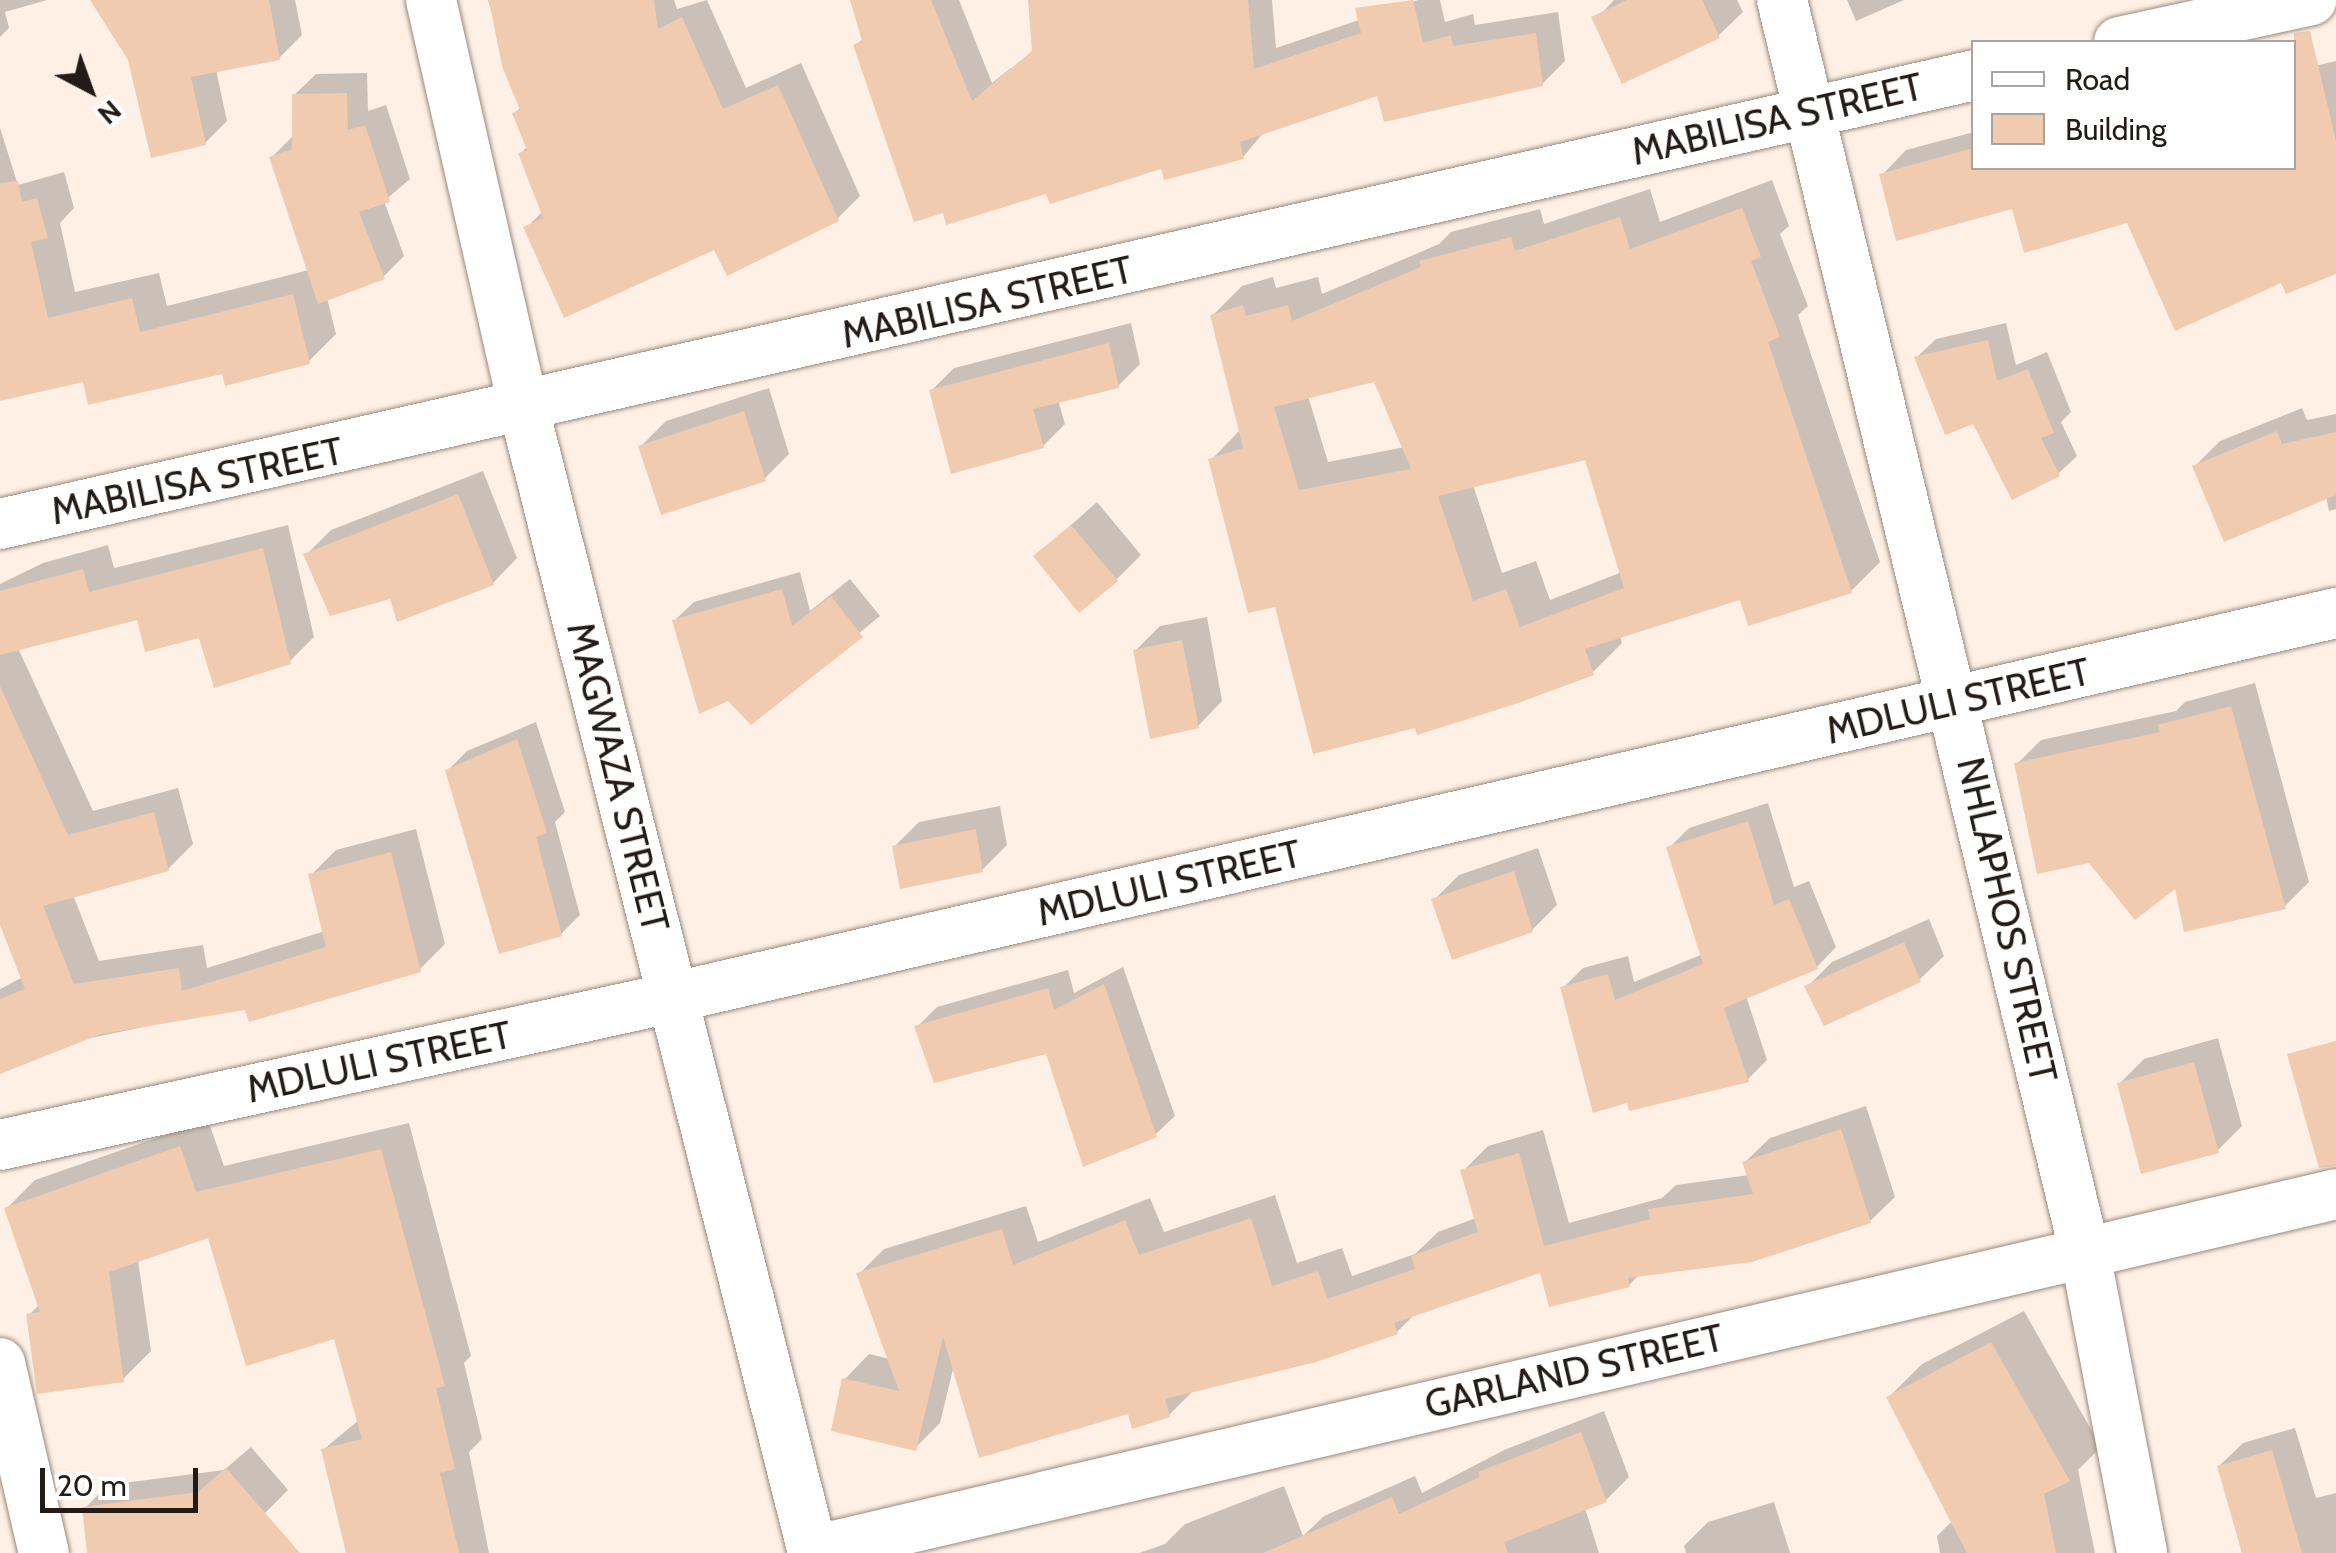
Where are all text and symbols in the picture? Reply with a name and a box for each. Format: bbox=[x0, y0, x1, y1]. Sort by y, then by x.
north arrow bbox=[40, 40, 140, 140]
legend bbox=[1971, 40, 2296, 170]
text: Road bbox=[2065, 61, 2130, 98]
street label: MABILISA STREET bbox=[1627, 63, 1927, 175]
text: N bbox=[91, 93, 128, 132]
text: Building bbox=[2065, 111, 2167, 148]
street label: MABILISA STREET bbox=[837, 246, 1137, 358]
street label: MABILISA STREET bbox=[47, 428, 347, 534]
street label: MAGWAZA STREET bbox=[557, 617, 679, 937]
street label: MDLULI STREET bbox=[1822, 649, 2094, 753]
street label: NHLAPHOS STREET bbox=[1947, 753, 2067, 1087]
street label: MDLULI STREET bbox=[1033, 831, 1305, 935]
street label: MDLULI STREET bbox=[243, 1012, 515, 1112]
street label: GARLAND STREET bbox=[1420, 1314, 1728, 1428]
scale bar bbox=[45, 1448, 202, 1510]
text: 20 m bbox=[57, 1467, 127, 1504]

